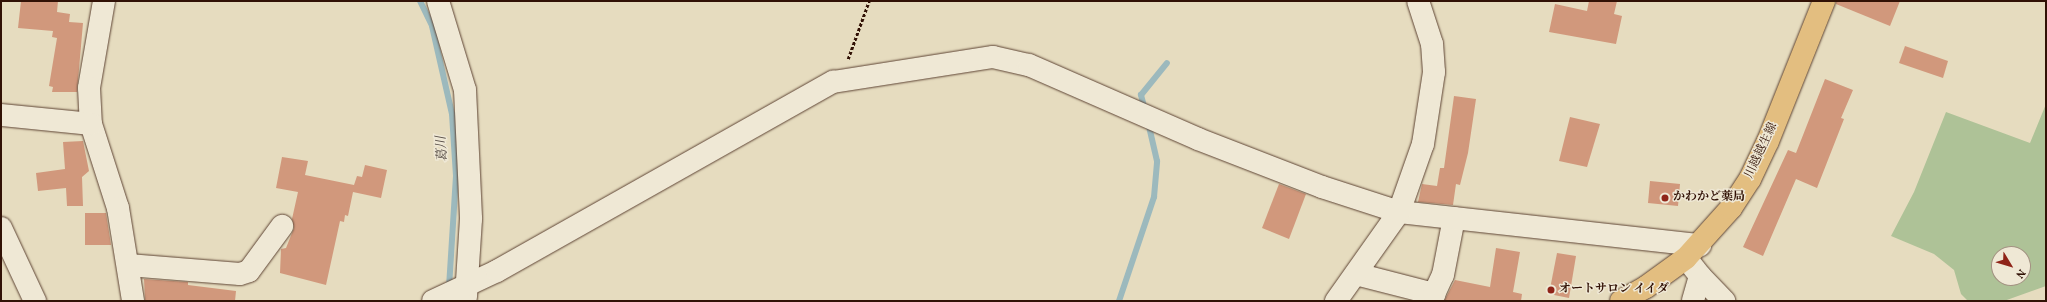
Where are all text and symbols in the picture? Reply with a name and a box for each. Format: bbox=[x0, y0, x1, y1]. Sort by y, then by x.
street label: 川越越生線 bbox=[1743, 121, 1781, 181]
water label: 葛川 bbox=[434, 135, 452, 163]
place label: かわかど薬局 bbox=[1673, 191, 1745, 205]
marker: かわかど薬局 bbox=[1660, 193, 1670, 203]
north arrow bbox=[1991, 246, 2031, 286]
text: N bbox=[2012, 265, 2028, 281]
place label: オートサロン イイダ bbox=[1559, 283, 1669, 297]
marker: オートサロン イイダ bbox=[1546, 285, 1556, 295]

